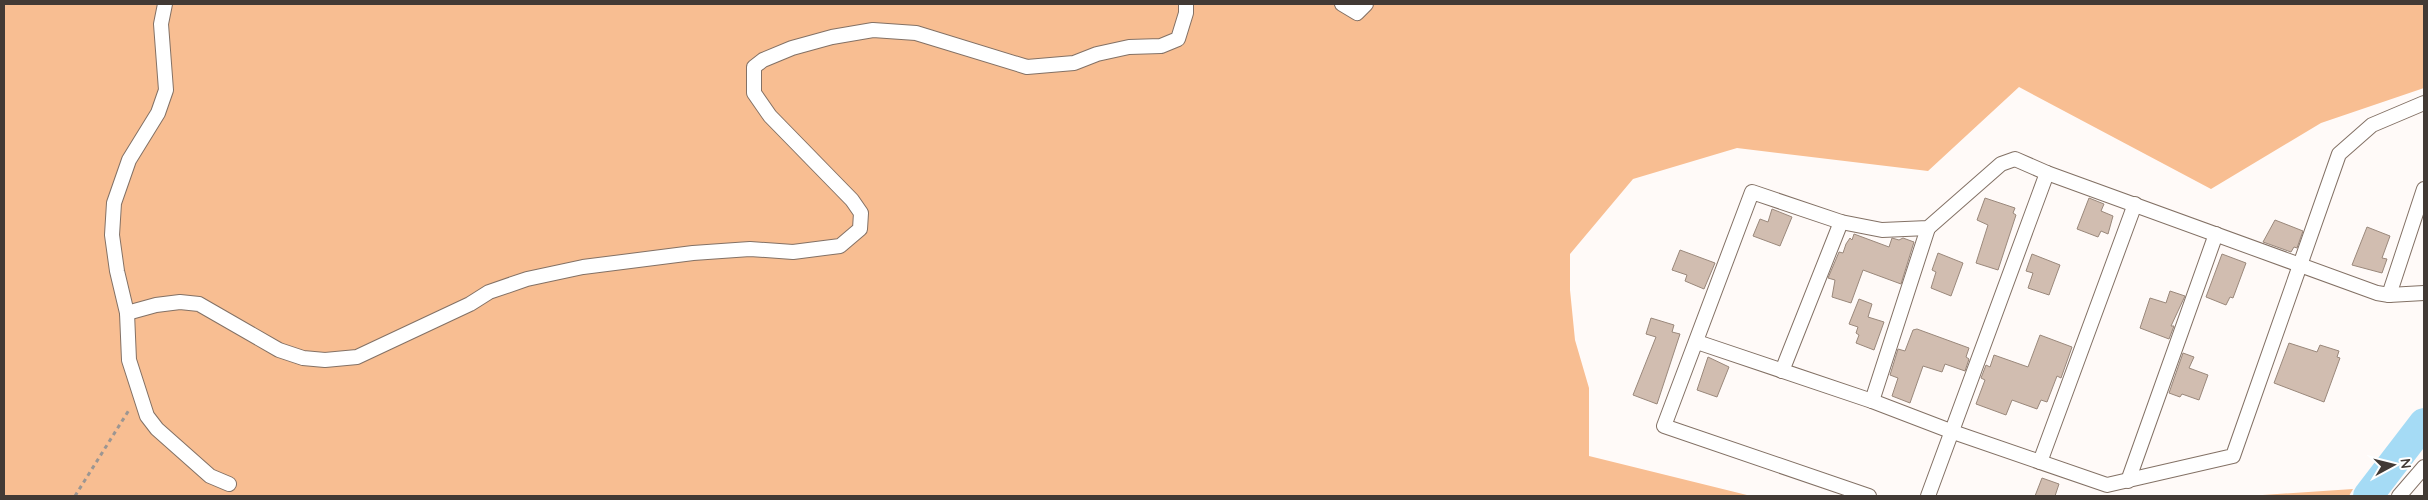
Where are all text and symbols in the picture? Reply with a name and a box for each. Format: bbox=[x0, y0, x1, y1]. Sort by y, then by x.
north arrow bbox=[2368, 440, 2418, 490]
text: N bbox=[2396, 457, 2415, 470]

